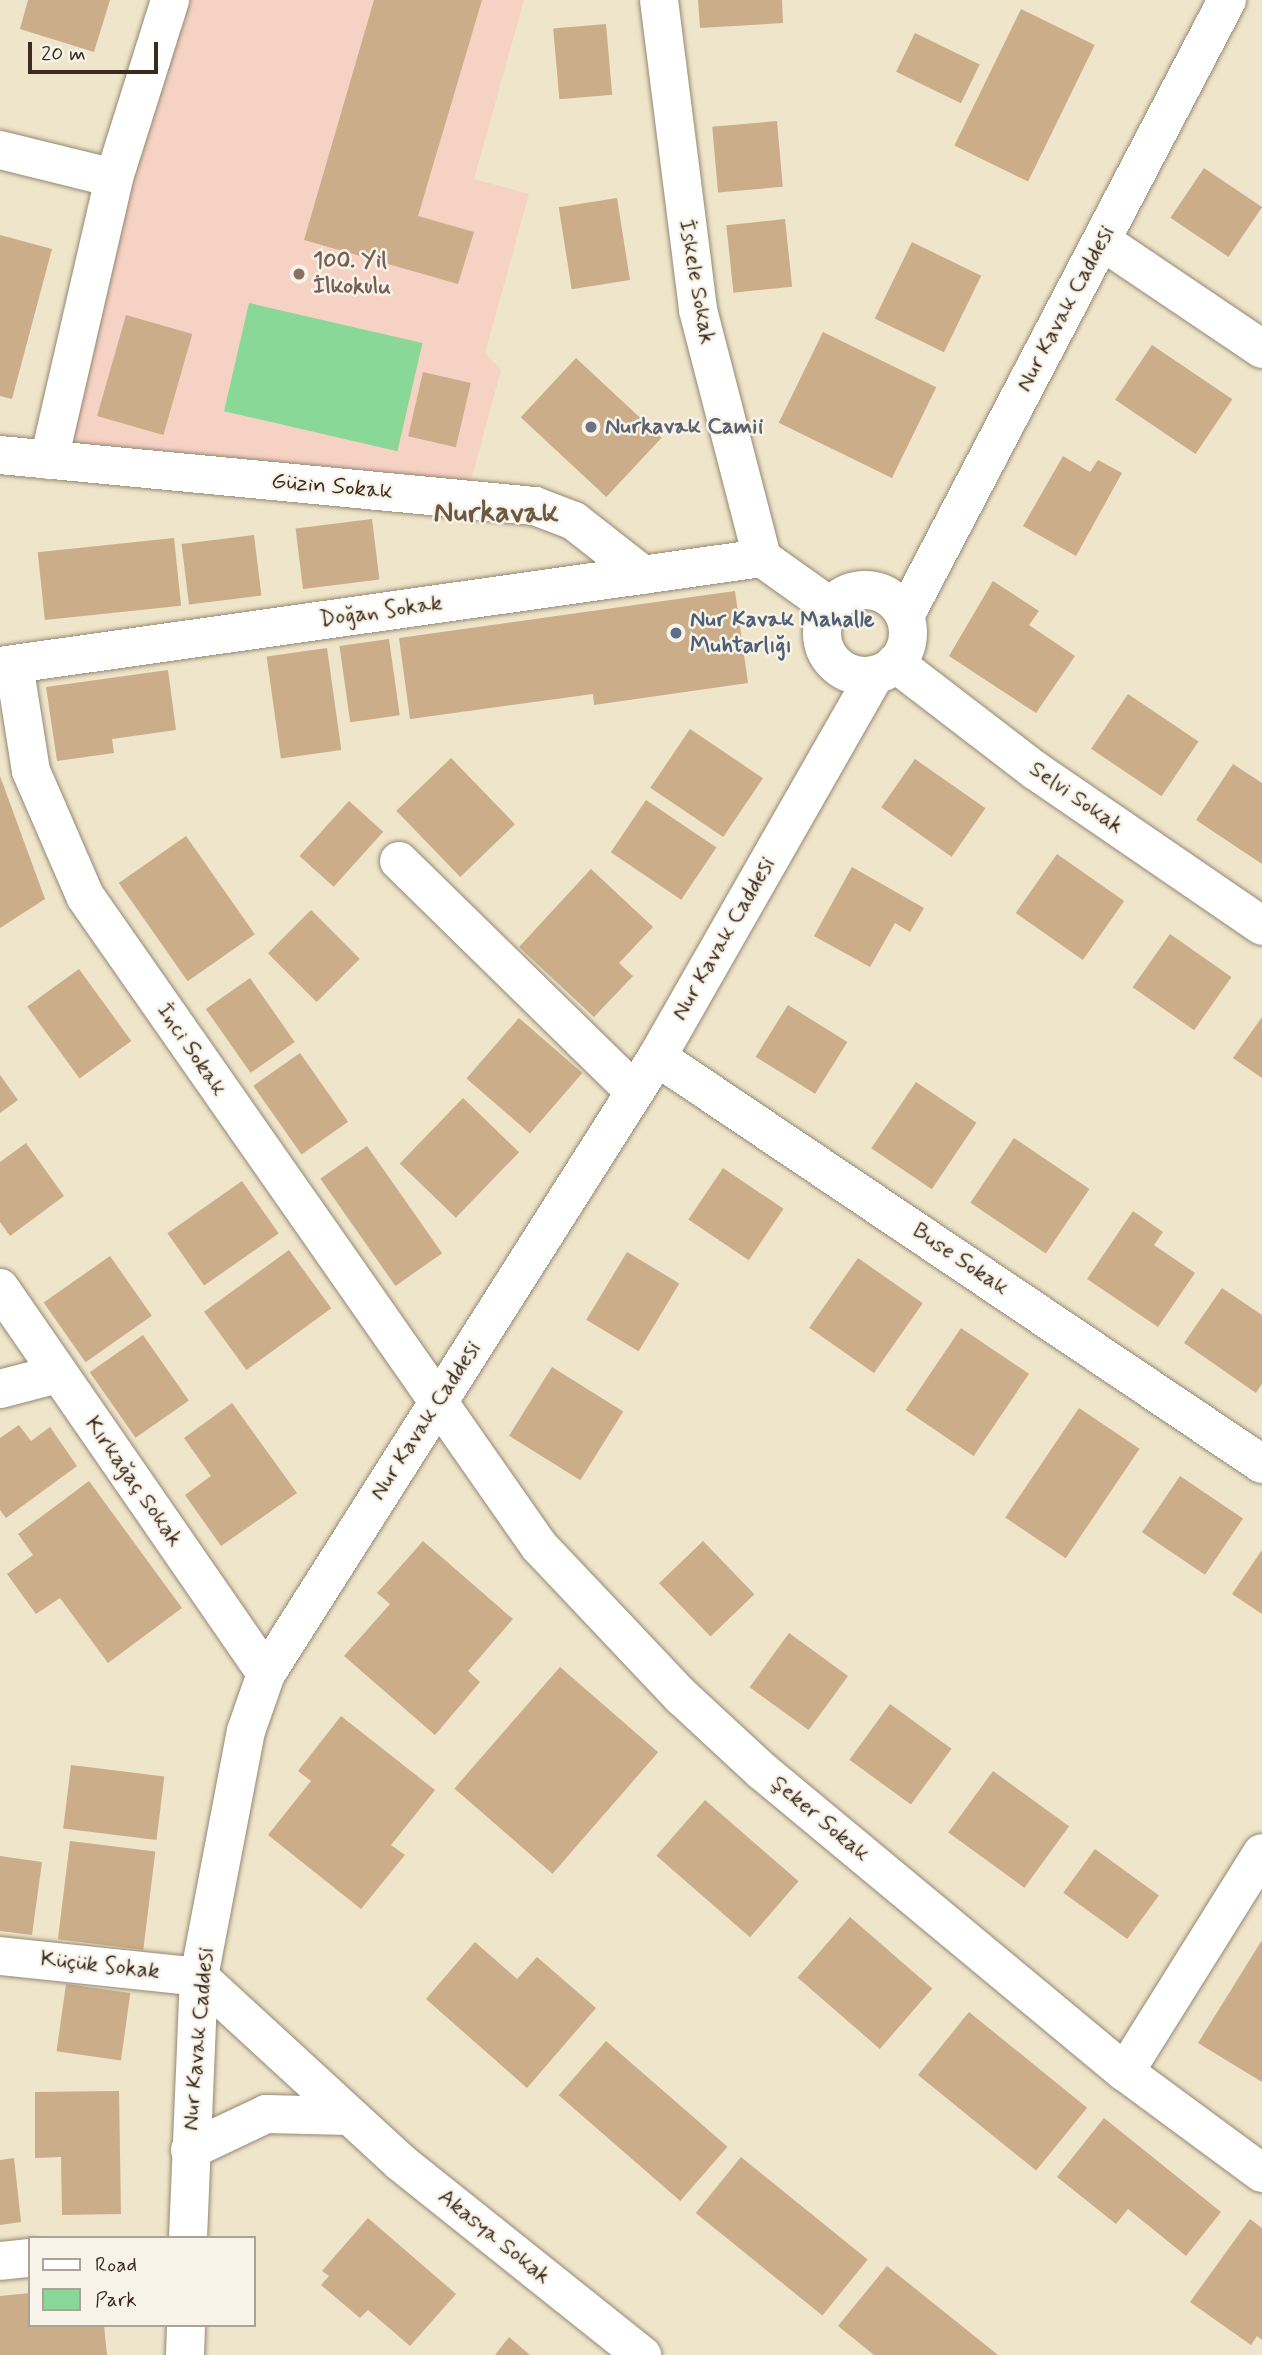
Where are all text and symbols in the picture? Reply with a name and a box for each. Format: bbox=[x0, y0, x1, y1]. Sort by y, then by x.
scale bar bbox=[32, 28, 161, 72]
text: 20 m bbox=[41, 40, 86, 68]
street label: İskele Sokak bbox=[671, 217, 721, 347]
street label: Nur Kavak Caddesi bbox=[1010, 219, 1122, 399]
place label: 100. Yil İlkokulu bbox=[313, 247, 391, 301]
marker: 100. Yil İlkokulu bbox=[291, 266, 307, 282]
place label: Nurkavak Camii bbox=[605, 413, 768, 441]
marker: Nurkavak Camii bbox=[583, 419, 599, 435]
street label: Güzin Sokak bbox=[271, 468, 393, 506]
district label: Nurkavak bbox=[433, 495, 559, 531]
street label: Doğan Sokak bbox=[318, 590, 444, 634]
place label: Nur Kavak Mahalle Muhtarlığı bbox=[690, 606, 877, 660]
marker: Nur Kavak Mahalle Muhtarlığı bbox=[668, 625, 684, 641]
street label: Selvi Sokak bbox=[1023, 755, 1129, 841]
street label: Nur Kavak Caddesi bbox=[665, 851, 783, 1027]
street label: İnci Sokak bbox=[151, 999, 231, 1101]
street label: Buse Sokak bbox=[907, 1218, 1013, 1302]
street label: Nur Kavak Caddesi bbox=[363, 1334, 489, 1508]
street label: Kırkağaç Sokak bbox=[78, 1412, 188, 1552]
street label: Şeker Sokak bbox=[765, 1770, 875, 1868]
street label: Nur Kavak Caddesi bbox=[177, 1944, 221, 2134]
street label: Küçük Sokak bbox=[38, 1946, 162, 1986]
street label: Akasya Sokak bbox=[432, 2183, 556, 2291]
legend bbox=[28, 2236, 256, 2327]
text: Road bbox=[95, 2251, 137, 2279]
text: Park bbox=[95, 2286, 137, 2314]

